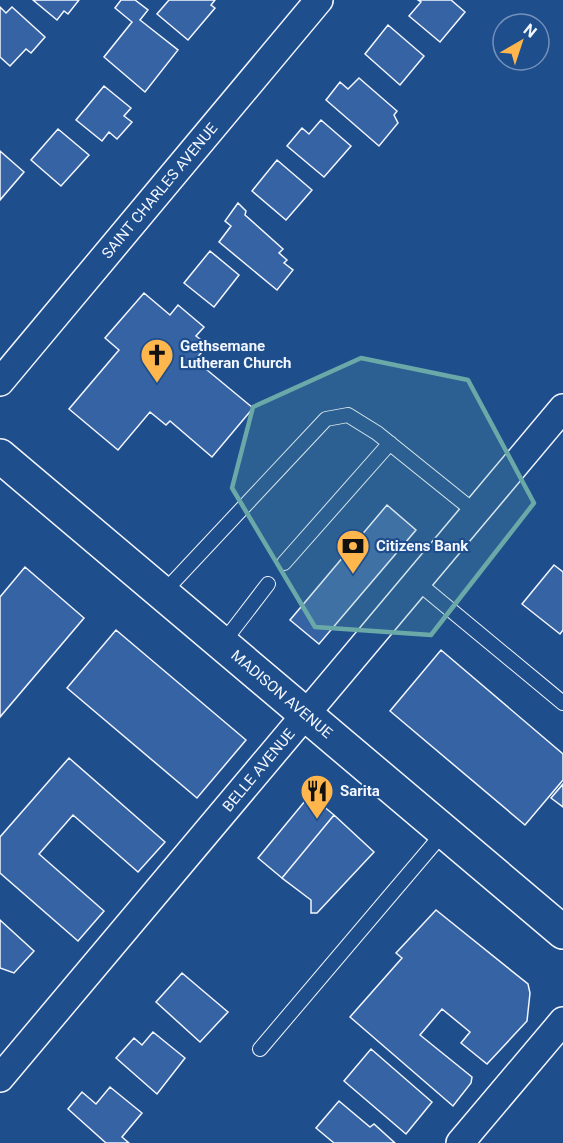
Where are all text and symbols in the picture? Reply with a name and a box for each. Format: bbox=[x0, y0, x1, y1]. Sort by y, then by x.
north arrow bbox=[491, 12, 551, 72]
text: N bbox=[520, 20, 540, 42]
street label: SAINT CHARLES AVENUE bbox=[98, 119, 222, 262]
church icon: Gethsemane Lutheran Church bbox=[139, 337, 175, 384]
place label: Gethsemane Lutheran Church bbox=[180, 337, 292, 372]
bank icon: Citizens Bank bbox=[335, 528, 371, 575]
place label: Citizens Bank bbox=[376, 537, 469, 555]
street label: MADISON AVENUE bbox=[228, 646, 336, 742]
street label: BELLE AVENUE bbox=[219, 725, 299, 815]
restaurant icon: Sarita bbox=[299, 773, 335, 820]
place label: Sarita bbox=[340, 782, 380, 800]

